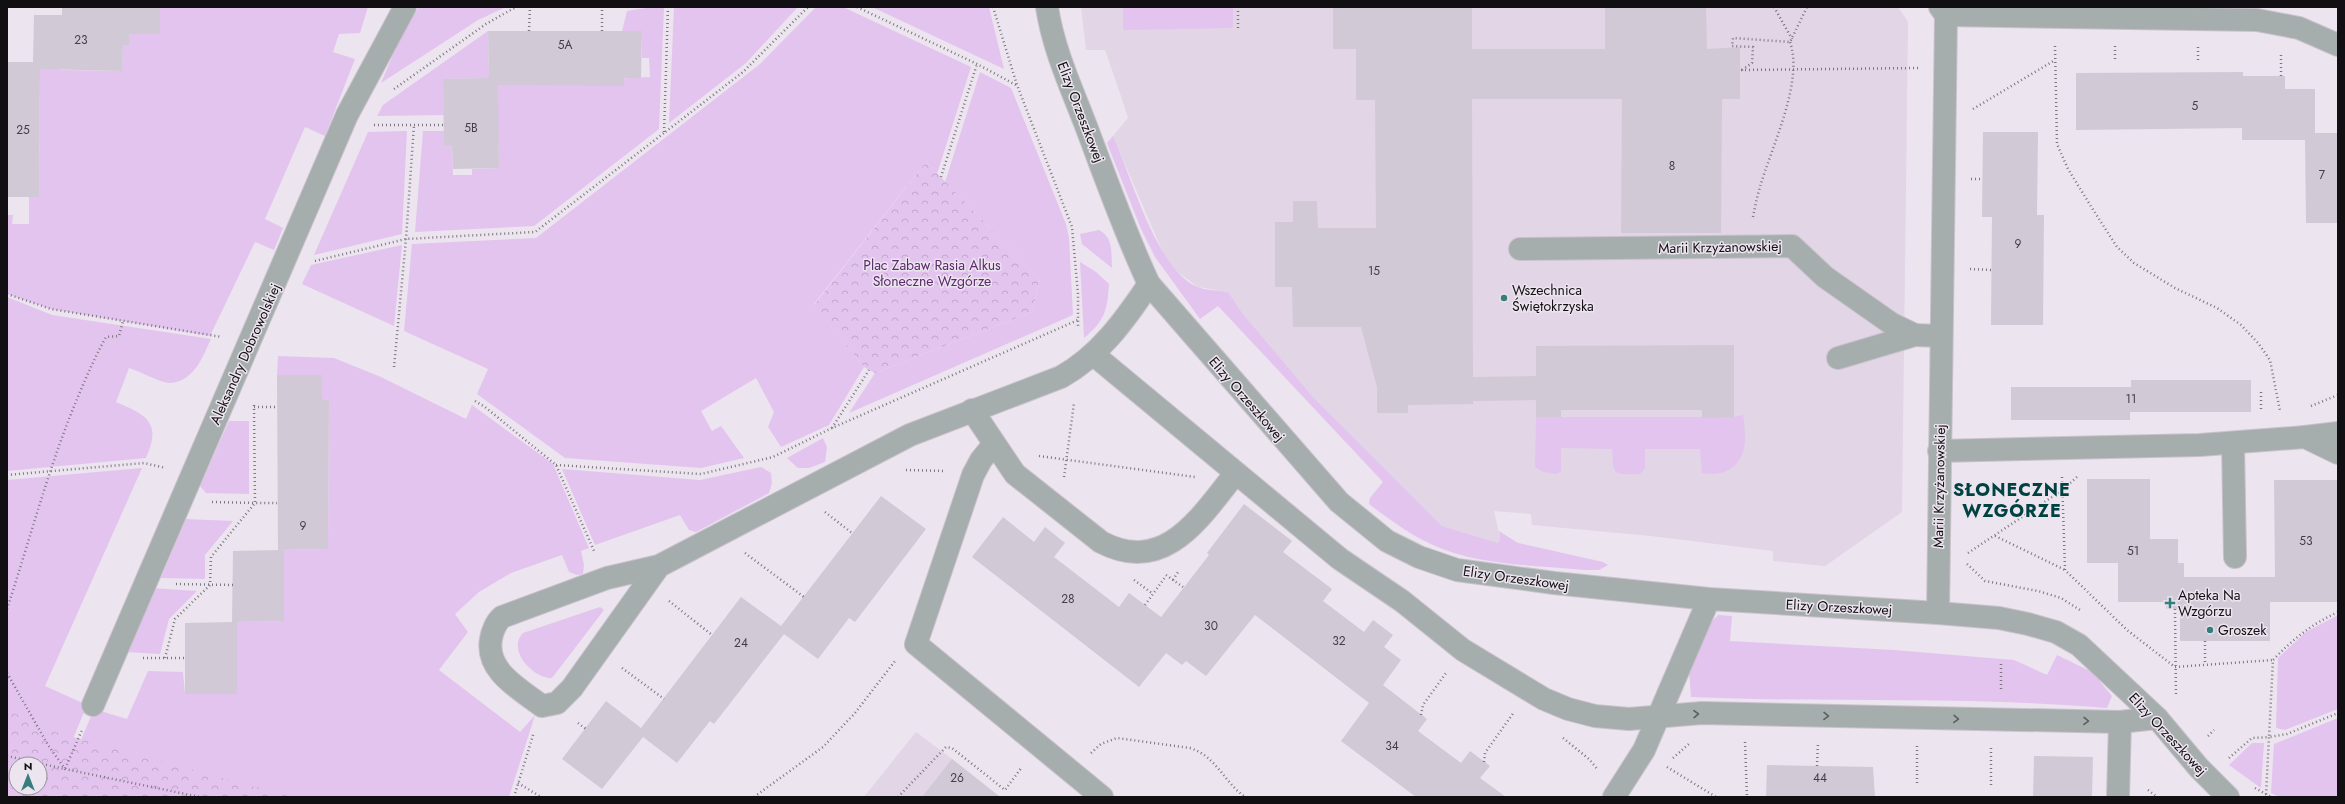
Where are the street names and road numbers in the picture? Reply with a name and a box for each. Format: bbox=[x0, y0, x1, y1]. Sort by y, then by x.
street label: Elizy Orzeszkowej bbox=[1053, 59, 1109, 165]
street label: Marii Krzyżanowskiej bbox=[1658, 236, 1782, 258]
street label: Aleksandry Dobrowolskiej bbox=[205, 280, 285, 428]
street label: Elizy Orzeszkowej bbox=[1204, 352, 1290, 446]
street label: Marii Krzyżanowskiej bbox=[1928, 424, 1950, 548]
street label: Elizy Orzeszkowej bbox=[1462, 561, 1570, 595]
street label: Elizy Orzeszkowej bbox=[1785, 594, 1893, 620]
street label: Elizy Orzeszkowej bbox=[2124, 688, 2212, 780]

